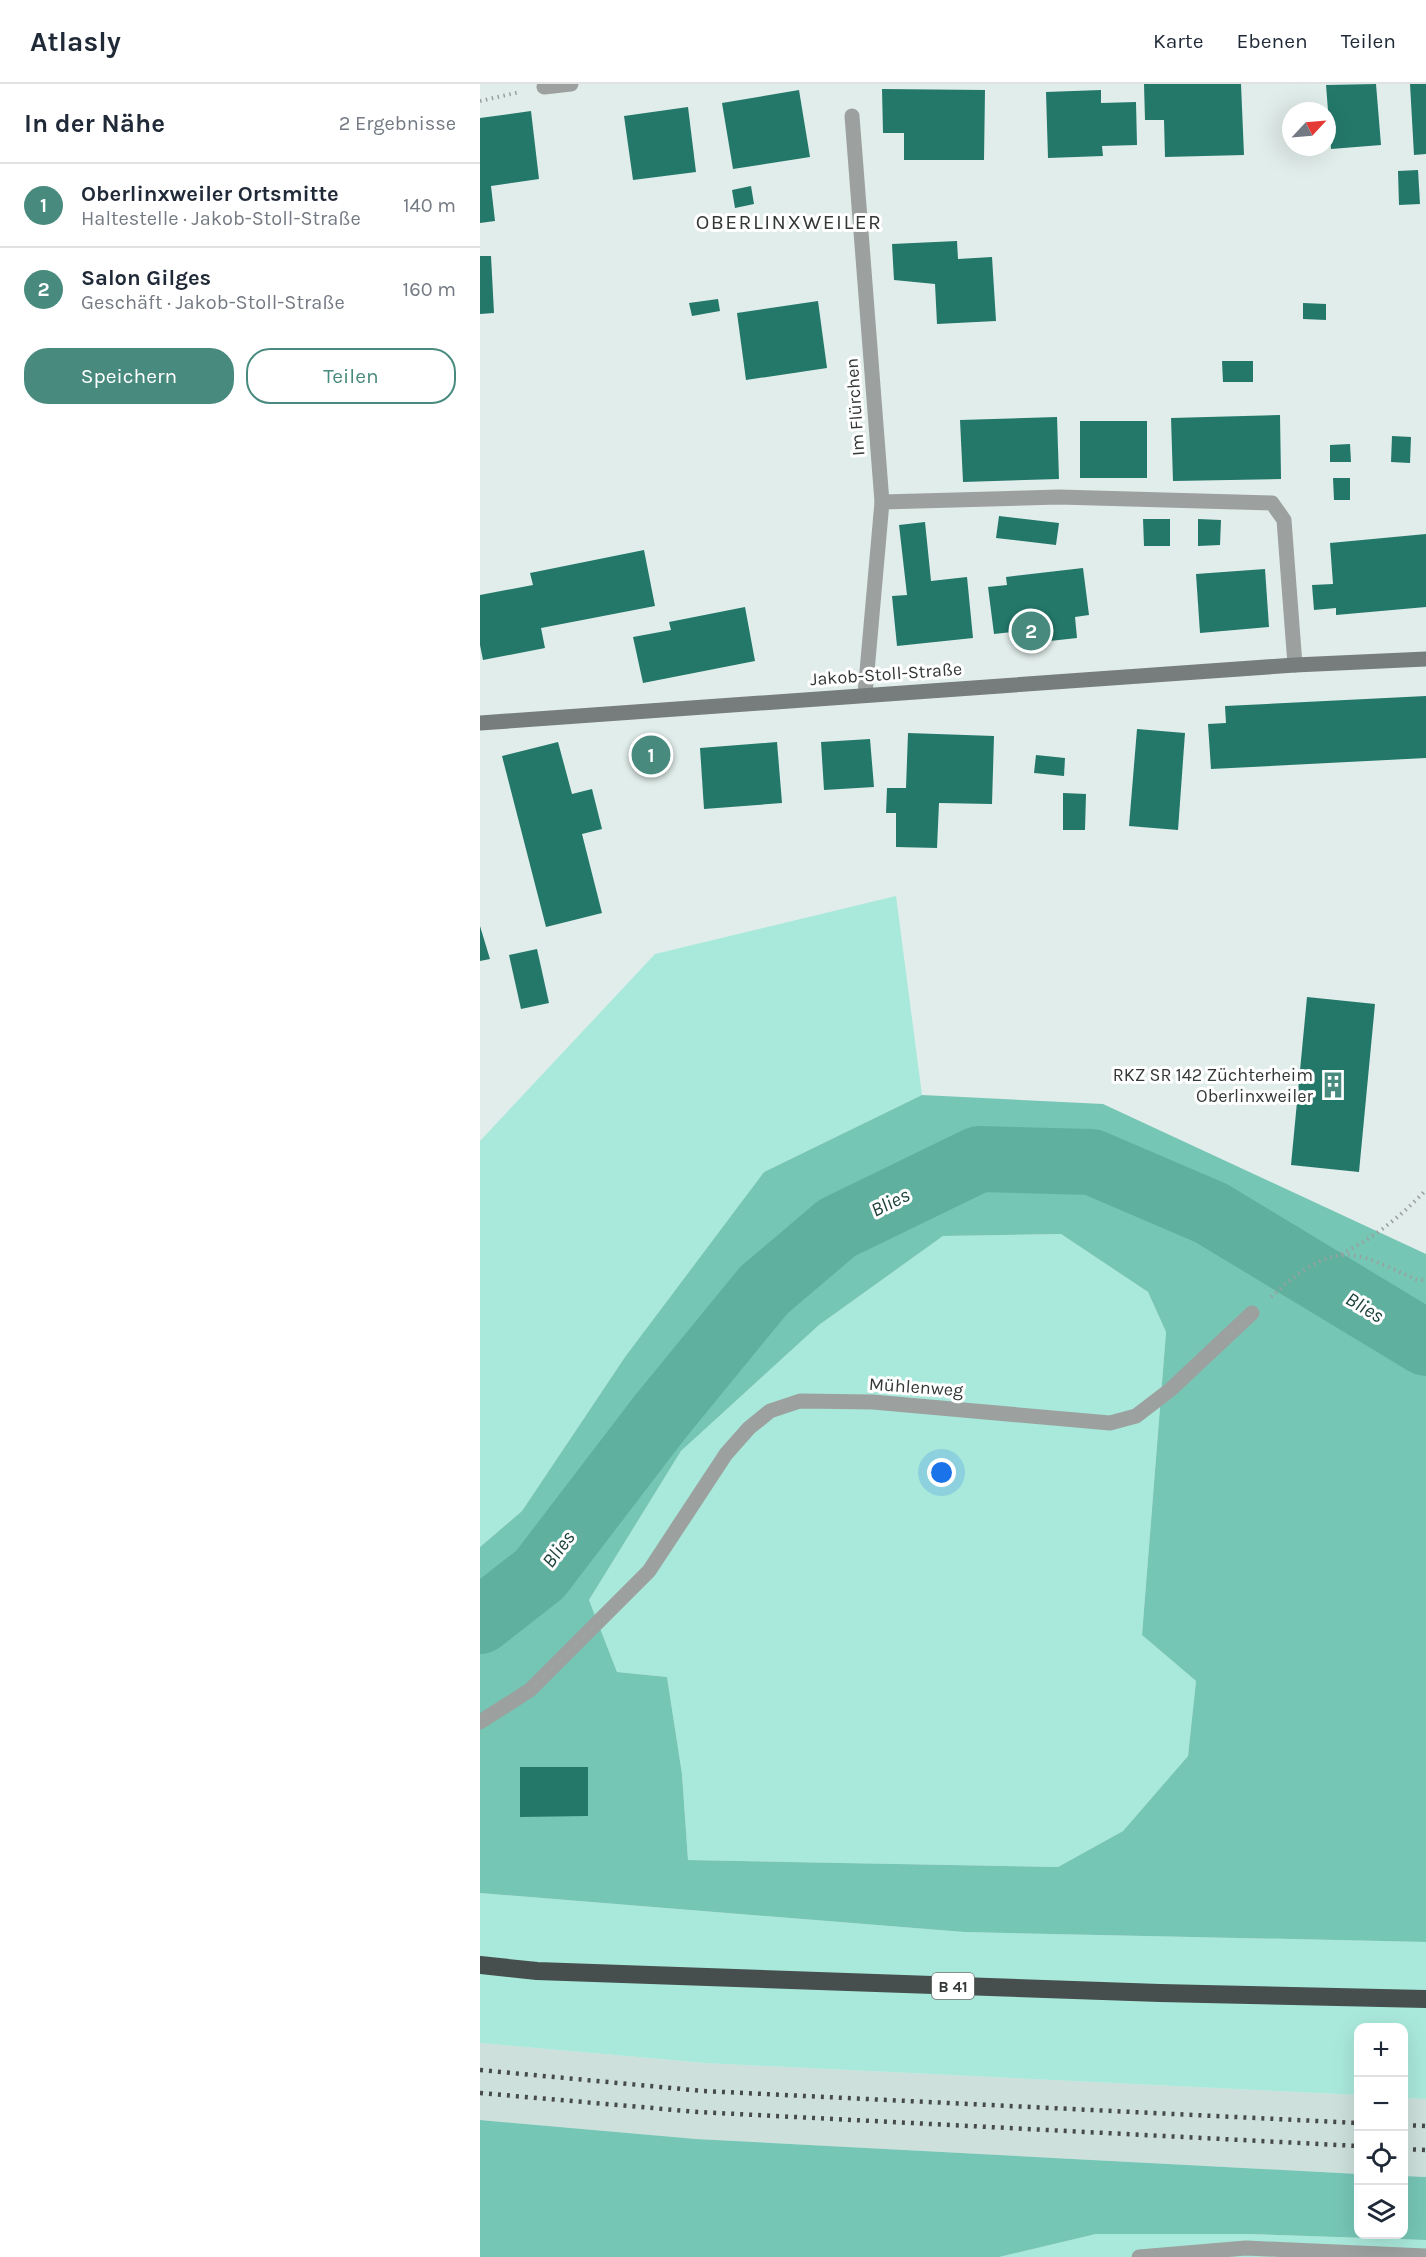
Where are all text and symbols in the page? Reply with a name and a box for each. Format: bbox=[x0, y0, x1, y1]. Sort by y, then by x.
text: Atlasly bbox=[30, 25, 121, 58]
text: Karte bbox=[1153, 29, 1204, 53]
text: Ebenen bbox=[1237, 29, 1308, 53]
text: Teilen bbox=[1341, 29, 1396, 53]
north arrow bbox=[1282, 102, 1336, 156]
text: In der Nähe bbox=[24, 108, 165, 139]
text: 2 Ergebnisse bbox=[339, 112, 456, 135]
text: Oberlinxweiler Ortsmitte bbox=[81, 181, 339, 207]
text: 1 bbox=[40, 194, 47, 217]
text: 140 m bbox=[403, 194, 456, 217]
text: Haltestelle · Jakob-Stoll-Straße bbox=[81, 207, 361, 230]
district label: OBERLINXWEILER bbox=[696, 210, 882, 234]
text: Salon Gilges bbox=[81, 265, 211, 291]
text: 2 bbox=[37, 278, 50, 301]
text: 160 m bbox=[403, 278, 456, 301]
text: Geschäft · Jakob-Stoll-Straße bbox=[81, 291, 345, 314]
button: Speichern bbox=[24, 348, 234, 404]
button: Teilen bbox=[246, 348, 456, 404]
street label: Im Flürchen bbox=[841, 357, 869, 457]
pin: 2 bbox=[1012, 608, 1050, 654]
street label: Jakob-Stoll-Straße bbox=[809, 658, 963, 690]
pin: 1 bbox=[632, 732, 670, 778]
place label: RKZ SR 142 Züchterheim Oberlinxweiler bbox=[1113, 1064, 1313, 1107]
building icon: RKZ SR 142 Züchterheim Oberlinxweiler bbox=[1318, 1070, 1348, 1100]
water label: Blies bbox=[867, 1183, 913, 1222]
water label: Blies bbox=[1342, 1287, 1388, 1328]
street label: Mühlenweg bbox=[868, 1373, 964, 1401]
your location bbox=[927, 1458, 956, 1487]
water label: Blies bbox=[537, 1526, 580, 1572]
road number: B 41 bbox=[932, 1973, 974, 1999]
map controls bbox=[1354, 2023, 1408, 2239]
button: + bbox=[1354, 2023, 1408, 2077]
button: − bbox=[1354, 2077, 1408, 2131]
button: locate bbox=[1354, 2131, 1408, 2185]
button: layers bbox=[1354, 2185, 1408, 2239]

